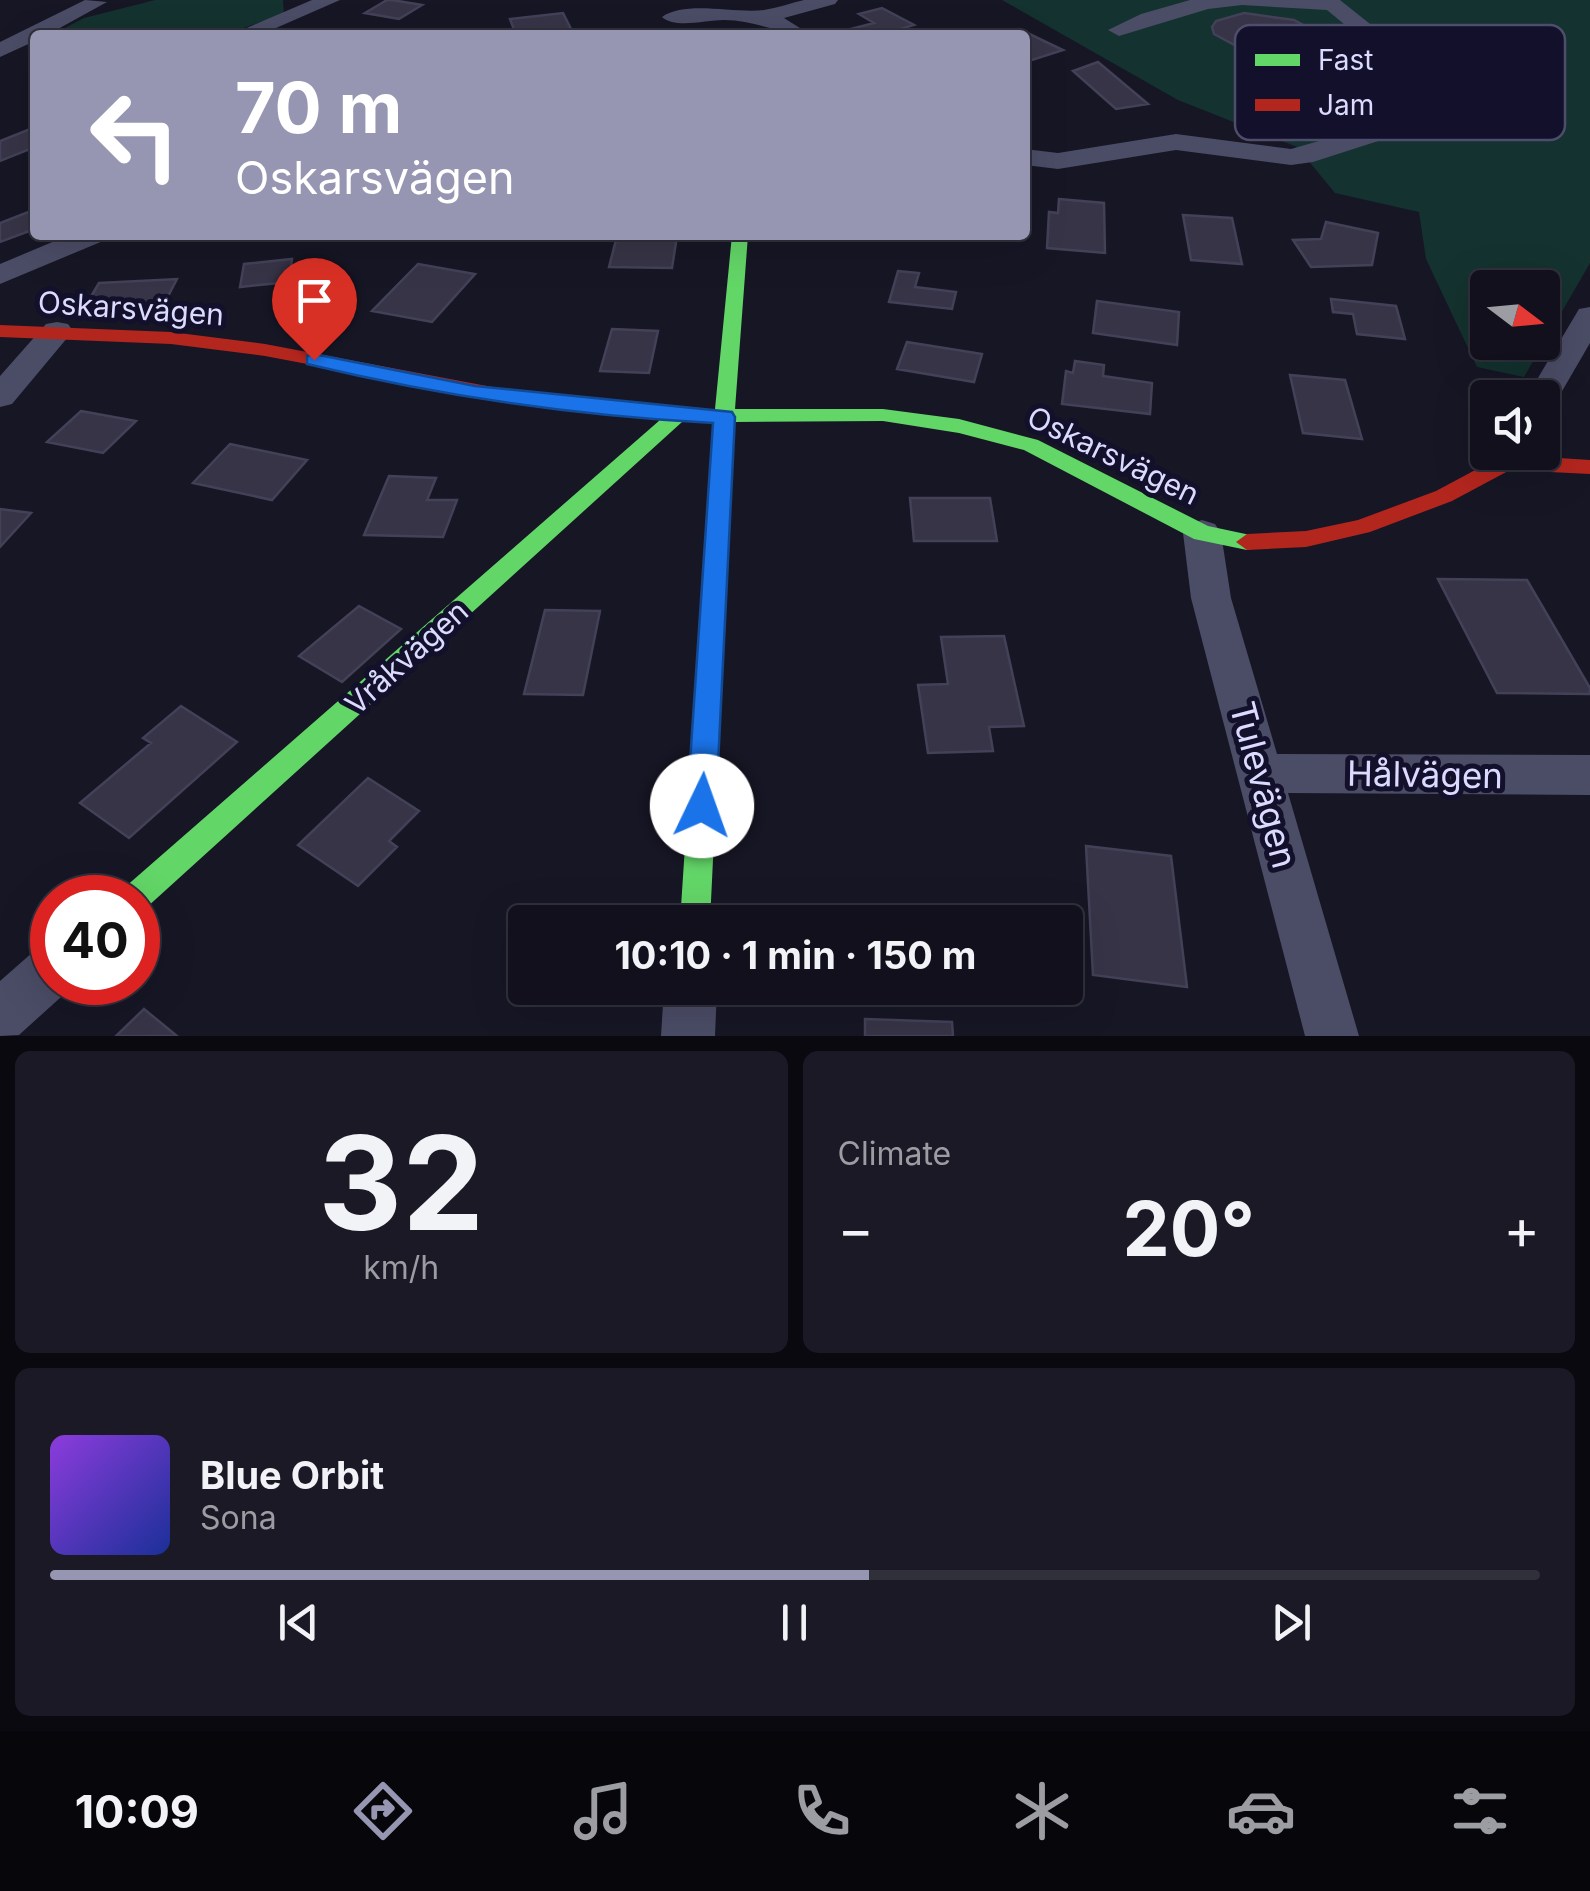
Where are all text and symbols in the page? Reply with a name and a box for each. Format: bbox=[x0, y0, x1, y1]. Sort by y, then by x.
legend bbox=[1235, 25, 1565, 140]
text: Fast bbox=[1318, 43, 1374, 77]
text: 70 m bbox=[235, 65, 402, 150]
icon: left bbox=[70, 70, 200, 200]
text: Jam bbox=[1318, 88, 1374, 122]
text: Oskarsvägen bbox=[235, 150, 515, 205]
pin bbox=[272, 258, 357, 361]
north arrow bbox=[1470, 270, 1560, 360]
map controls bbox=[1470, 270, 1560, 470]
icon: arrive bbox=[287, 273, 342, 328]
street label: Oskarsvägen bbox=[37, 284, 225, 332]
button: sound bbox=[1470, 380, 1560, 470]
street label: Oskarsvägen bbox=[1022, 398, 1205, 512]
street label: Vråkvägen bbox=[338, 593, 475, 722]
street label: Tulevägen bbox=[1222, 697, 1306, 873]
street label: Hålvägen bbox=[1347, 752, 1503, 796]
position arrow bbox=[650, 754, 754, 858]
speed limit sign: 40 bbox=[30, 875, 160, 1005]
text: 10:10 · 1 min · 150 m bbox=[614, 932, 977, 978]
text: 32 bbox=[318, 1104, 484, 1261]
text: Climate bbox=[838, 1134, 951, 1173]
text: 20° bbox=[1123, 1183, 1255, 1274]
text: − bbox=[838, 1196, 874, 1262]
text: + bbox=[1504, 1196, 1540, 1262]
text: km/h bbox=[363, 1248, 439, 1287]
text: Blue Orbit bbox=[200, 1452, 384, 1498]
text: Sona bbox=[200, 1498, 277, 1537]
icon: previous bbox=[271, 1595, 326, 1650]
icon: pause bbox=[767, 1595, 822, 1650]
icon: next bbox=[1264, 1595, 1319, 1650]
icon: directions bbox=[348, 1776, 418, 1846]
icon: music bbox=[568, 1776, 638, 1846]
icon: phone bbox=[787, 1776, 857, 1846]
icon: climate bbox=[1007, 1776, 1077, 1846]
icon: car bbox=[1226, 1776, 1296, 1846]
icon: filters bbox=[1445, 1776, 1515, 1846]
text: 10:09 bbox=[75, 1784, 199, 1839]

